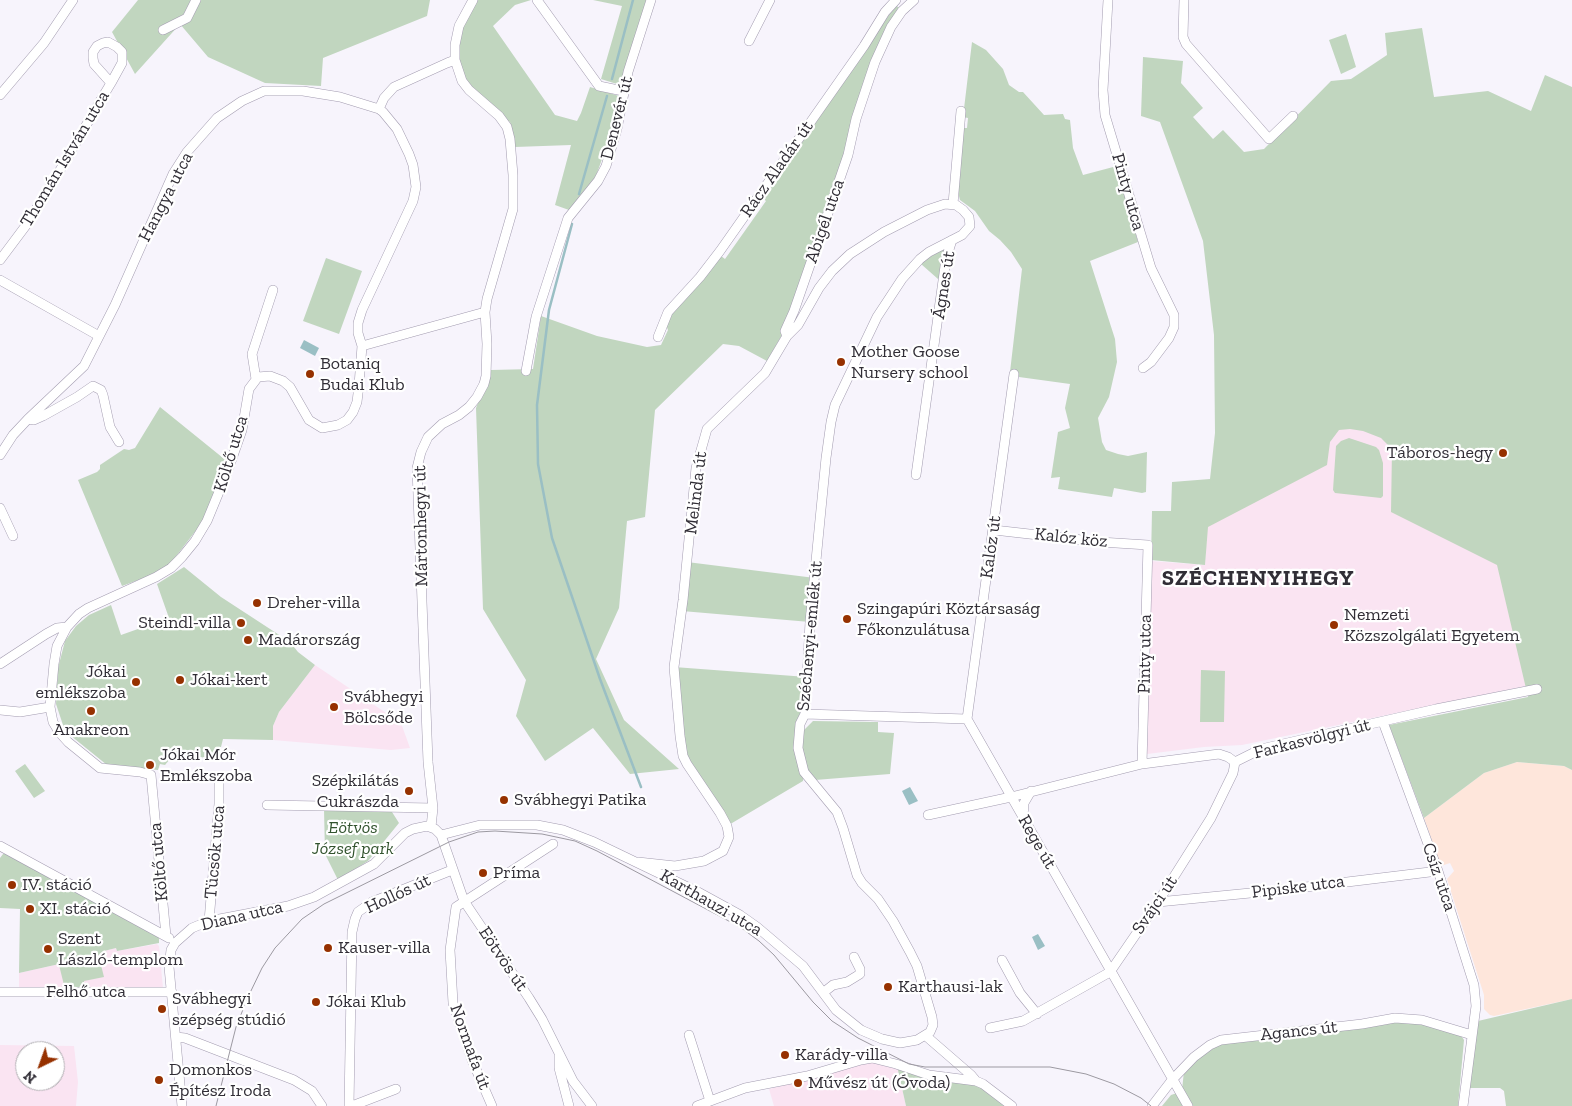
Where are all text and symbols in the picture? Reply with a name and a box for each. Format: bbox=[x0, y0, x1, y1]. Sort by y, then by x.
street label: Denevér út bbox=[596, 74, 638, 162]
street label: Thomán István utca bbox=[16, 87, 114, 231]
street label: Rácz Aladár út bbox=[736, 117, 818, 221]
street label: Hangya utca bbox=[134, 148, 198, 246]
street label: Pinty utca bbox=[1107, 151, 1149, 233]
street label: Abigél utca bbox=[801, 176, 849, 266]
street label: Ágnes út bbox=[928, 249, 960, 321]
place label: Mother Goose Nursery school bbox=[851, 341, 968, 384]
place label: Botaniq Budai Klub bbox=[320, 353, 405, 396]
marker: Mother Goose Nursery school bbox=[835, 356, 847, 368]
marker: Botaniq Budai Klub bbox=[304, 368, 316, 380]
street label: Költő utca bbox=[209, 413, 253, 495]
place label: Táboros-hegy bbox=[1387, 442, 1493, 464]
marker: Táboros-hegy bbox=[1497, 447, 1509, 459]
street label: Melinda út bbox=[680, 450, 712, 536]
street label: Mártonhegyi út bbox=[409, 465, 433, 587]
street label: Kalóz út bbox=[976, 514, 1006, 580]
street label: Kalóz köz bbox=[1033, 523, 1109, 553]
street label: Széchenyi-emlék út bbox=[793, 560, 827, 712]
district label: SZÉCHENYIHEGY bbox=[1160, 566, 1356, 592]
place label: Dreher-villa bbox=[267, 592, 360, 614]
marker: Dreher-villa bbox=[251, 597, 263, 609]
place label: Szingapúri Köztársaság Főkonzulátusa bbox=[857, 598, 1040, 640]
place label: Nemzeti Közszolgálati Egyetem bbox=[1344, 604, 1519, 646]
place label: Steindl-villa bbox=[138, 612, 231, 634]
marker: Szingapúri Köztársaság Főkonzulátusa bbox=[841, 613, 853, 625]
street label: Pinty utca bbox=[1134, 614, 1156, 694]
marker: Steindl-villa bbox=[235, 617, 247, 629]
marker: Nemzeti Közszolgálati Egyetem bbox=[1328, 619, 1340, 631]
place label: Madárország bbox=[258, 629, 360, 651]
marker: Madárország bbox=[242, 634, 254, 646]
place label: Jókai emlékszoba bbox=[36, 661, 126, 704]
place label: Jókai-kert bbox=[190, 669, 268, 691]
marker: Jókai-kert bbox=[174, 674, 186, 686]
marker: Jókai emlékszoba bbox=[130, 676, 142, 688]
place label: Svábhegyi Bölcsőde bbox=[344, 686, 424, 729]
marker: Svábhegyi Bölcsőde bbox=[328, 701, 340, 713]
marker: Anakreon bbox=[85, 705, 97, 717]
street label: Farkasvölgyi út bbox=[1251, 714, 1373, 764]
place label: Anakreon bbox=[53, 719, 129, 741]
place label: Jókai Mór Emlékszoba bbox=[160, 744, 253, 786]
marker: Jókai Mór Emlékszoba bbox=[144, 759, 156, 771]
place label: Szépkilátás Cukrászda bbox=[312, 770, 399, 812]
marker: Szépkilátás Cukrászda bbox=[403, 785, 415, 797]
place label: Svábhegyi Patika bbox=[514, 789, 646, 811]
marker: Svábhegyi Patika bbox=[498, 794, 510, 806]
street label: Tücsök utca bbox=[200, 804, 230, 900]
street label: Rege út bbox=[1013, 811, 1061, 873]
park label: Eötvös József park bbox=[312, 817, 394, 860]
street label: Költő utca bbox=[145, 822, 173, 902]
street label: Csíz utca bbox=[1417, 840, 1461, 914]
place label: Príma bbox=[493, 862, 540, 884]
street label: Karthauzi utca bbox=[656, 865, 766, 941]
marker: Príma bbox=[477, 867, 489, 879]
street label: Hollós út bbox=[362, 869, 434, 919]
street label: Pipiske utca bbox=[1250, 871, 1346, 903]
street label: Svájci út bbox=[1128, 872, 1182, 938]
place label: IV. stáció bbox=[22, 874, 92, 896]
marker: IV. stáció bbox=[6, 879, 18, 891]
street label: Diana utca bbox=[199, 896, 285, 936]
place label: XI. stáció bbox=[40, 898, 111, 920]
marker: XI. stáció bbox=[24, 903, 36, 915]
street label: Eötvös út bbox=[474, 923, 532, 995]
place label: Szent László-templom bbox=[58, 928, 183, 971]
place label: Kauser-villa bbox=[338, 937, 431, 959]
marker: Kauser-villa bbox=[322, 942, 334, 954]
marker: Szent László-templom bbox=[42, 943, 54, 955]
place label: Karthausi-lak bbox=[898, 976, 1003, 998]
street label: Felhő utca bbox=[46, 981, 126, 1003]
marker: Karthausi-lak bbox=[882, 981, 894, 993]
place label: Svábhegyi szépség stúdió bbox=[172, 988, 286, 1030]
place label: Jókai Klub bbox=[326, 991, 406, 1013]
marker: Jókai Klub bbox=[310, 996, 322, 1008]
street label: Normafa út bbox=[445, 1001, 495, 1093]
marker: Svábhegyi szépség stúdió bbox=[156, 1003, 168, 1015]
street label: Agancs út bbox=[1259, 1016, 1339, 1046]
north arrow bbox=[15, 1041, 65, 1091]
place label: Karády-villa bbox=[795, 1044, 888, 1066]
marker: Karády-villa bbox=[779, 1049, 791, 1061]
place label: Domonkos Építész Iroda bbox=[169, 1059, 271, 1102]
text: N bbox=[21, 1067, 40, 1087]
place label: Művész út (Óvoda) bbox=[808, 1072, 950, 1094]
marker: Domonkos Építész Iroda bbox=[153, 1074, 165, 1086]
marker: Művész út (Óvoda) bbox=[792, 1077, 804, 1089]

